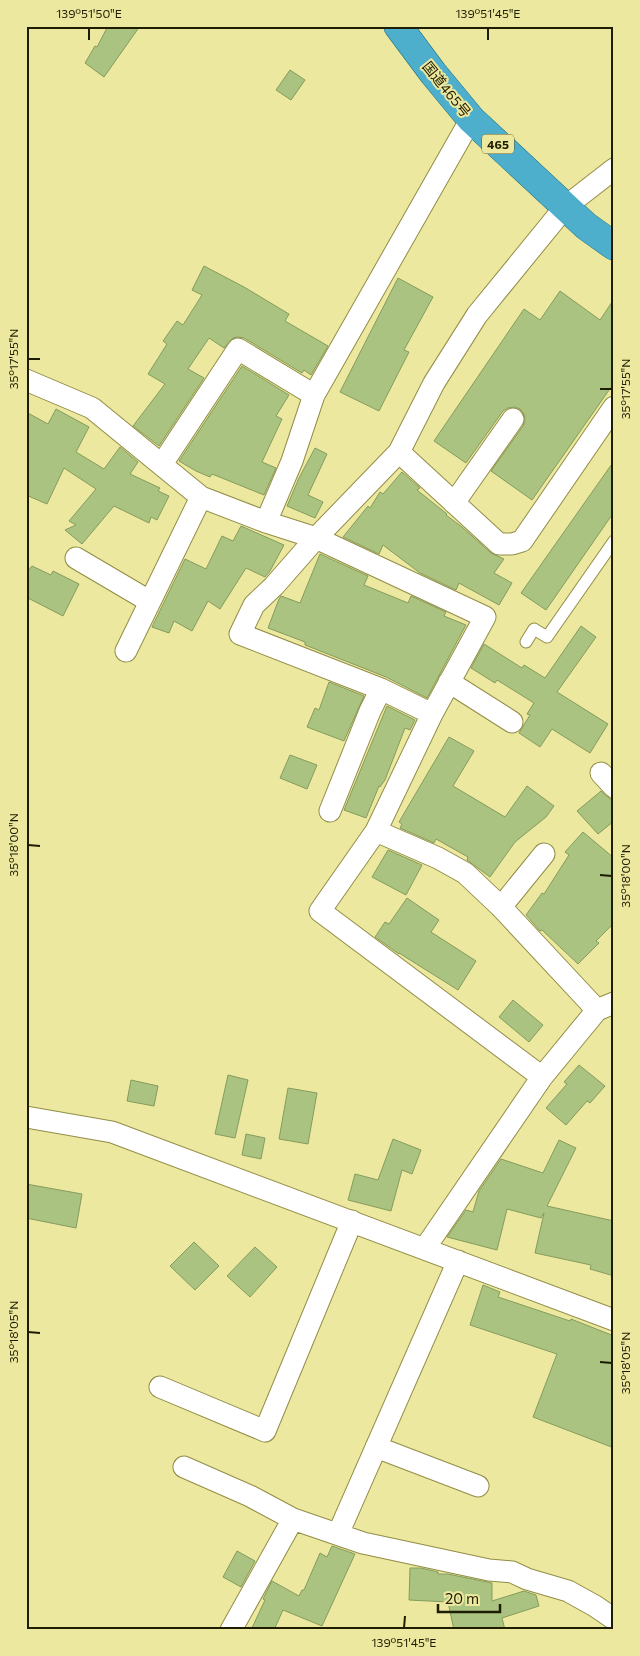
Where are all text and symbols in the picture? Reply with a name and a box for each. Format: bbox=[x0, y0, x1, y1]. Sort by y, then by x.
text: 139°51'50"E bbox=[56, 6, 122, 20]
text: 139°51'45"E bbox=[455, 6, 521, 20]
street label: 国道465号 bbox=[419, 58, 475, 120]
road number: 465 bbox=[482, 134, 514, 154]
text: 35°17'55"N bbox=[6, 329, 20, 389]
text: 35°17'55"N bbox=[618, 359, 632, 419]
text: 35°18'00"N bbox=[6, 813, 20, 877]
text: 35°18'00"N bbox=[618, 844, 632, 908]
text: 35°18'05"N bbox=[6, 1301, 20, 1363]
text: 35°18'05"N bbox=[618, 1332, 632, 1394]
scale bar bbox=[438, 1581, 500, 1613]
text: 20 m bbox=[445, 1589, 479, 1607]
text: 139°51'45"E bbox=[371, 1635, 437, 1649]

